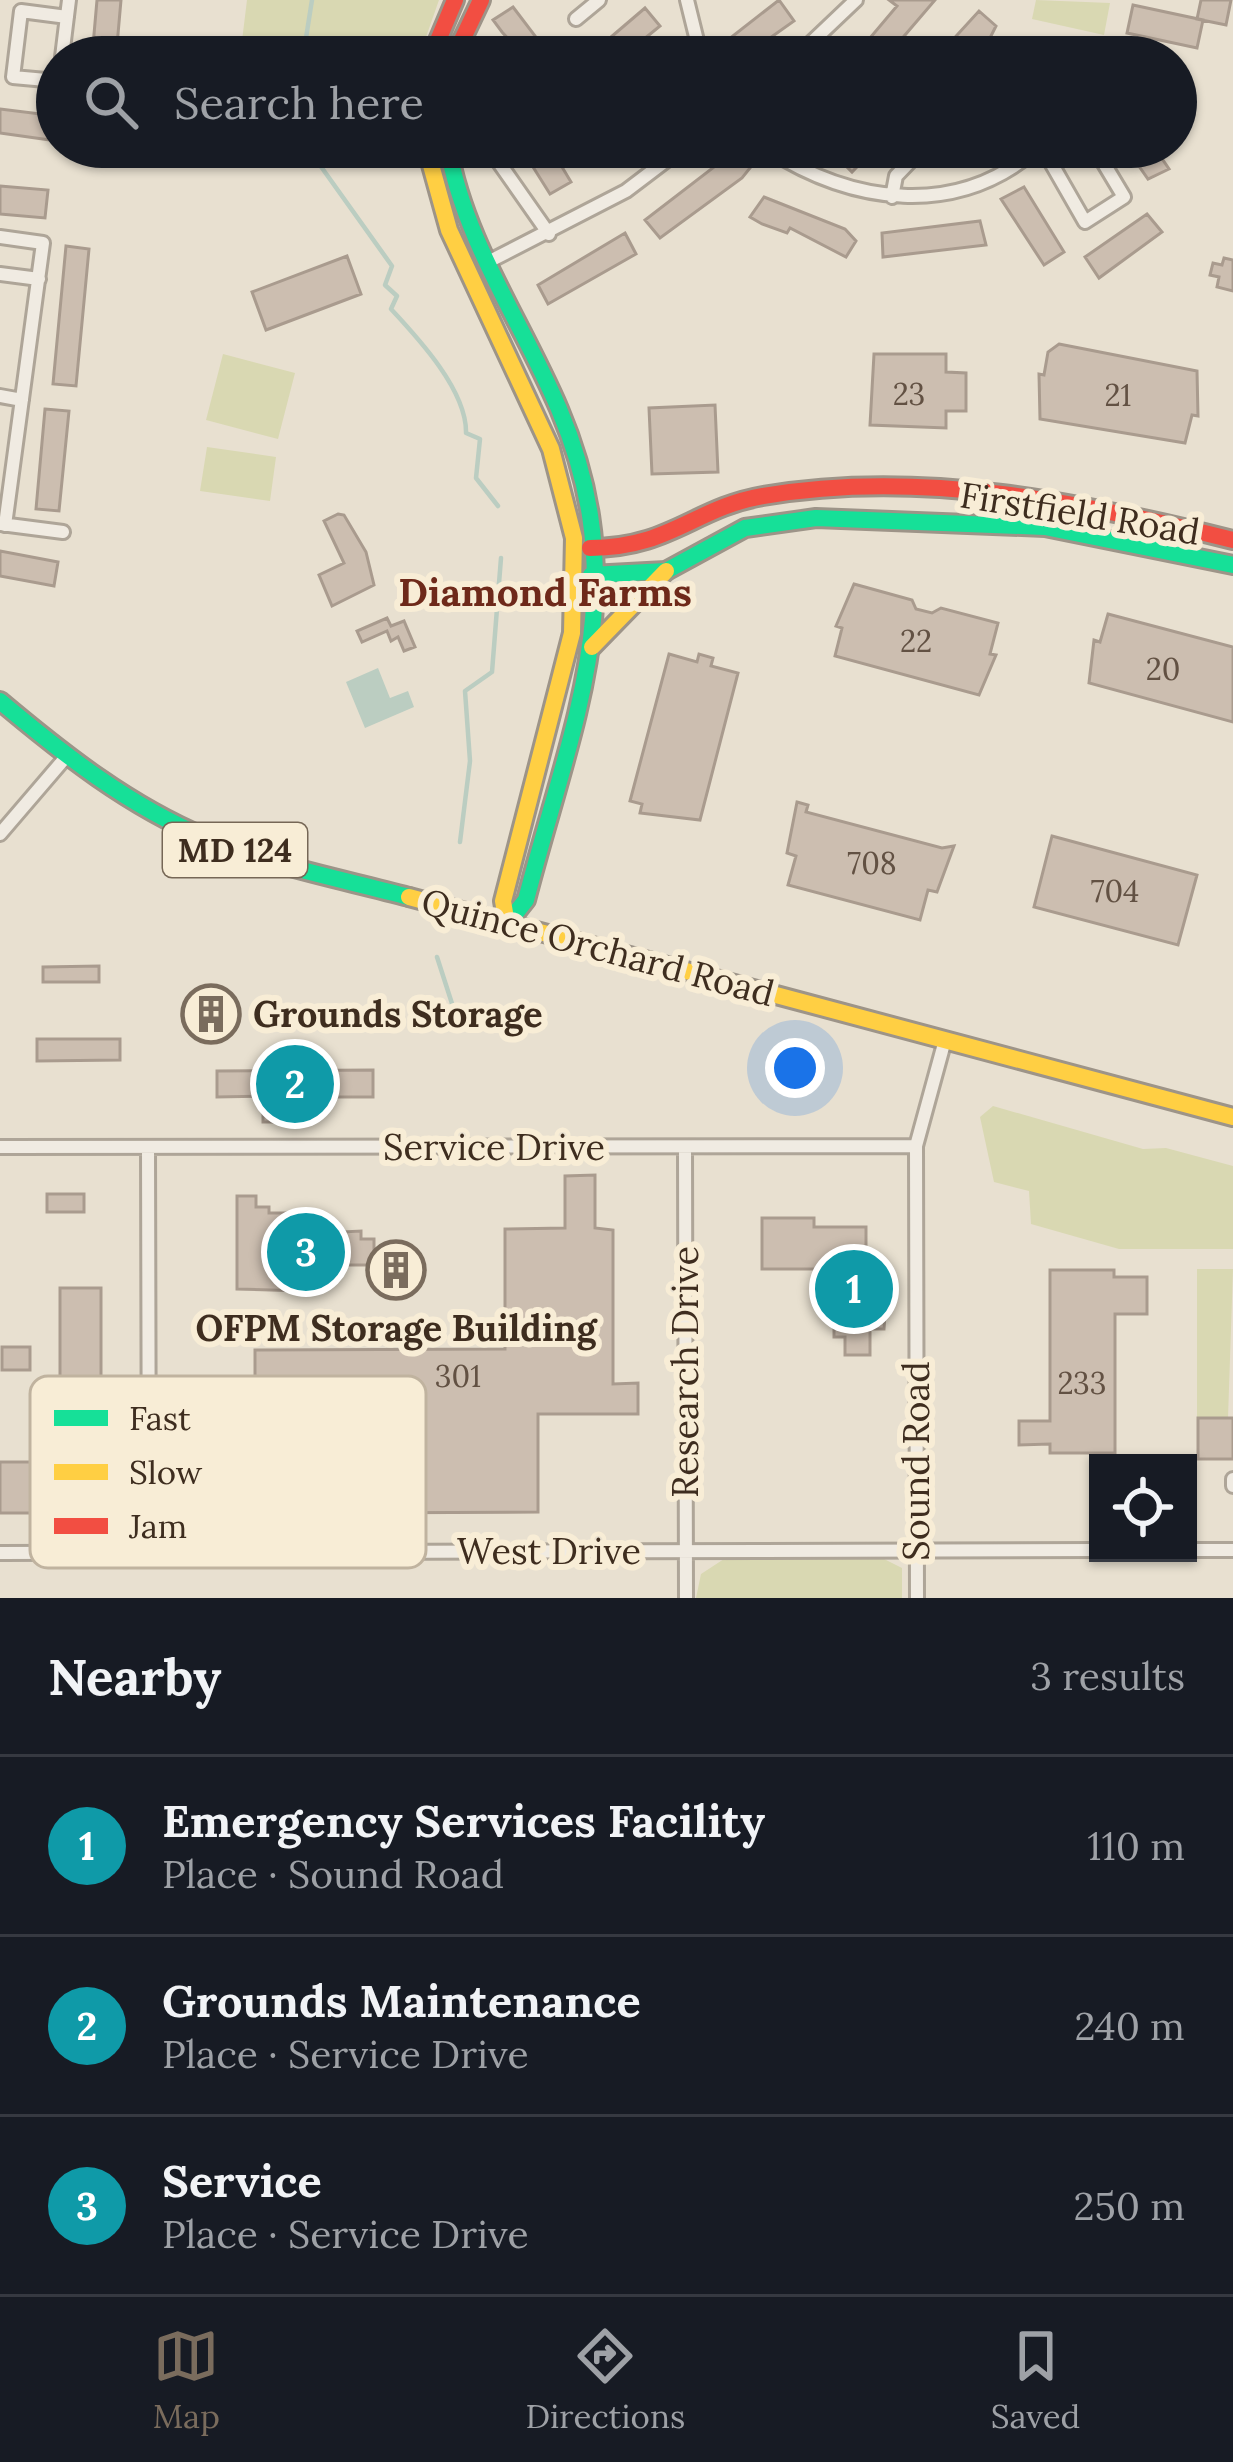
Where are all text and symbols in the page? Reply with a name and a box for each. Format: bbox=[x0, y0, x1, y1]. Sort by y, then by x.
search box bbox=[36, 36, 1197, 168]
icon: search bbox=[78, 69, 144, 135]
text: Search here bbox=[174, 74, 424, 131]
house number: 23 bbox=[893, 375, 925, 413]
house number: 21 bbox=[1104, 376, 1132, 414]
street label: Firstfield Road bbox=[957, 471, 1203, 555]
district label: Diamond Farms bbox=[398, 567, 692, 617]
house number: 22 bbox=[900, 622, 932, 660]
house number: 20 bbox=[1146, 650, 1180, 688]
road number: MD 124 bbox=[163, 823, 307, 877]
house number: 708 bbox=[847, 844, 897, 882]
house number: 704 bbox=[1091, 872, 1139, 910]
street label: Quince Orchard Road bbox=[417, 878, 779, 1016]
building icon: Grounds Storage bbox=[180, 983, 242, 1045]
place label: Grounds Storage bbox=[253, 991, 543, 1037]
your location bbox=[765, 1038, 825, 1098]
pin: 2 bbox=[256, 1039, 334, 1129]
street label: Service Drive bbox=[383, 1124, 605, 1170]
pin: 3 bbox=[267, 1207, 345, 1297]
building icon: OFPM Storage Building bbox=[365, 1239, 427, 1301]
pin: 1 bbox=[815, 1244, 893, 1334]
street label: Research Drive bbox=[662, 1246, 708, 1498]
place label: OFPM Storage Building bbox=[195, 1305, 599, 1351]
house number: 301 bbox=[435, 1357, 481, 1395]
street label: Sound Road bbox=[893, 1361, 939, 1561]
house number: 233 bbox=[1057, 1364, 1107, 1402]
legend bbox=[30, 1376, 426, 1568]
text: Fast bbox=[129, 1397, 191, 1439]
text: Slow bbox=[129, 1451, 203, 1493]
map controls bbox=[1089, 1454, 1197, 1562]
button: locate bbox=[1089, 1454, 1197, 1562]
text: Jam bbox=[128, 1505, 187, 1547]
street label: West Drive bbox=[457, 1528, 641, 1574]
text: Nearby bbox=[48, 1644, 221, 1709]
text: 3 results bbox=[1030, 1651, 1185, 1701]
text: Emergency Services Facility bbox=[162, 1792, 765, 1849]
text: 1 bbox=[79, 1821, 95, 1871]
text: 110 m bbox=[1087, 1821, 1185, 1871]
text: Place · Sound Road bbox=[162, 1849, 504, 1899]
text: Grounds Maintenance bbox=[162, 1972, 641, 2029]
text: 2 bbox=[77, 2001, 97, 2051]
text: 240 m bbox=[1074, 2001, 1185, 2051]
text: Place · Service Drive bbox=[162, 2029, 529, 2079]
text: Service bbox=[162, 2152, 322, 2209]
text: 3 bbox=[76, 2181, 98, 2231]
text: 250 m bbox=[1073, 2181, 1185, 2231]
text: Place · Service Drive bbox=[162, 2209, 529, 2259]
tab: Map bbox=[153, 2323, 220, 2437]
tab: Directions bbox=[526, 2323, 685, 2437]
tab: Saved bbox=[991, 2323, 1080, 2437]

